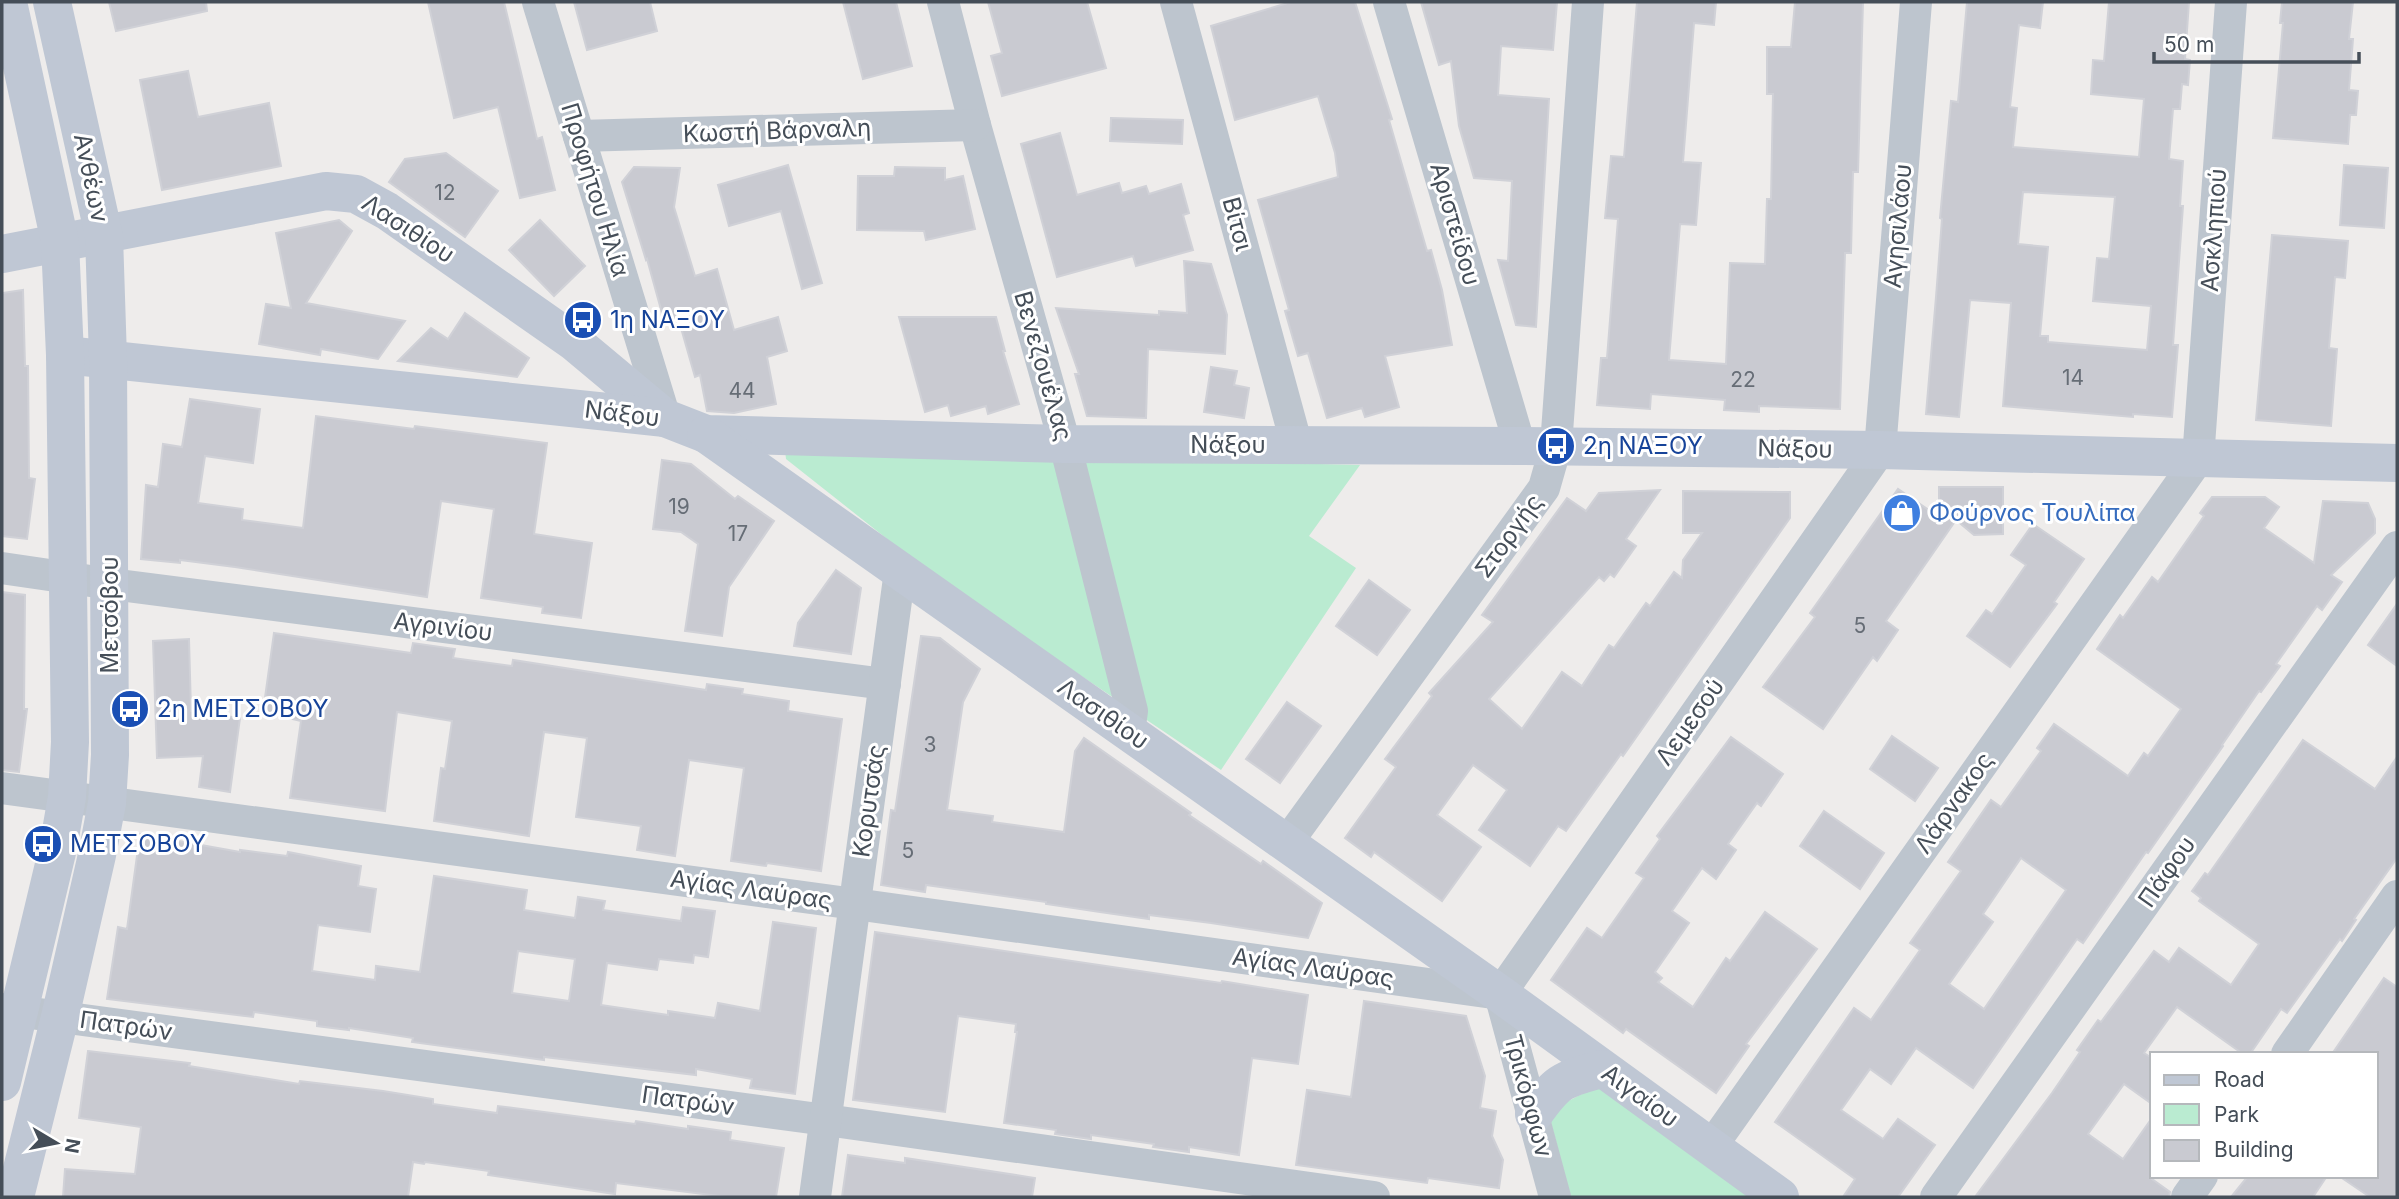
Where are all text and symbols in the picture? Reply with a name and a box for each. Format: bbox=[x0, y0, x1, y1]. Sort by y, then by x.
scale bar bbox=[2154, 21, 2359, 65]
text: 50 m bbox=[2164, 32, 2214, 57]
street label: Προφήτου Ηλία bbox=[555, 99, 636, 280]
street label: Κωστή Βάρναλη bbox=[682, 113, 872, 148]
street label: Ανθέων bbox=[68, 131, 115, 225]
street label: Αριστείδου bbox=[1424, 159, 1487, 289]
street label: Αγησιλάου bbox=[1878, 163, 1917, 289]
street label: Ασκληπιού bbox=[2195, 167, 2232, 293]
house number: 12 bbox=[434, 180, 456, 205]
street label: Λασιθίου bbox=[357, 188, 460, 269]
street label: Βίτσι bbox=[1216, 194, 1259, 254]
street label: Βενεζουέλας bbox=[1008, 288, 1079, 444]
bus stop icon: 1η ΝΑΞΟΥ bbox=[562, 299, 604, 341]
place label: 1η ΝΑΞΟΥ bbox=[610, 305, 725, 334]
house number: 14 bbox=[2062, 365, 2084, 390]
house number: 22 bbox=[1730, 367, 1756, 392]
house number: 44 bbox=[728, 378, 756, 403]
street label: Νάξου bbox=[583, 395, 661, 432]
bus stop icon: 2η ΝΑΞΟΥ bbox=[1535, 425, 1577, 467]
street label: Νάξου bbox=[1190, 430, 1266, 459]
place label: 2η ΝΑΞΟΥ bbox=[1583, 431, 1703, 460]
street label: Νάξου bbox=[1757, 433, 1833, 464]
street label: Στοργής bbox=[1469, 488, 1549, 583]
shop icon: Φούρνος Τουλίπα bbox=[1881, 492, 1923, 534]
house number: 19 bbox=[668, 494, 690, 519]
place label: Φούρνος Τουλίπα bbox=[1929, 498, 2135, 527]
house number: 17 bbox=[728, 521, 748, 546]
street label: Μετσόβου bbox=[95, 556, 124, 674]
street label: Αγρινίου bbox=[392, 606, 494, 647]
house number: 5 bbox=[1854, 613, 1866, 638]
street label: Λασιθίου bbox=[1052, 672, 1154, 755]
street label: Λεμεσού bbox=[1649, 673, 1730, 771]
bus stop icon: 2η ΜΕΤΣΟΒΟΥ bbox=[109, 688, 151, 730]
place label: 2η ΜΕΤΣΟΒΟΥ bbox=[157, 694, 329, 723]
house number: 3 bbox=[924, 732, 936, 757]
street label: Κορυτσάς bbox=[846, 743, 891, 859]
street label: Λάρνακος bbox=[1908, 746, 1999, 859]
bus stop icon: ΜΕΤΣΟΒΟΥ bbox=[22, 823, 64, 865]
place label: ΜΕΤΣΟΒΟΥ bbox=[70, 829, 206, 858]
street label: Πάφου bbox=[2132, 831, 2201, 913]
house number: 5 bbox=[902, 838, 914, 863]
street label: Αγίας Λαύρας bbox=[668, 864, 834, 915]
street label: Αγίας Λαύρας bbox=[1230, 942, 1396, 993]
street label: Πατρών bbox=[78, 1005, 174, 1046]
street label: Τρικόρφων bbox=[1498, 1031, 1559, 1161]
legend bbox=[2150, 1052, 2378, 1178]
street label: Αιγαίου bbox=[1596, 1058, 1684, 1133]
text: Road bbox=[2214, 1067, 2265, 1092]
street label: Πατρών bbox=[640, 1080, 736, 1121]
text: Park bbox=[2214, 1102, 2259, 1127]
north arrow bbox=[21, 1108, 91, 1178]
text: N bbox=[60, 1137, 85, 1155]
text: Building bbox=[2214, 1137, 2294, 1162]

